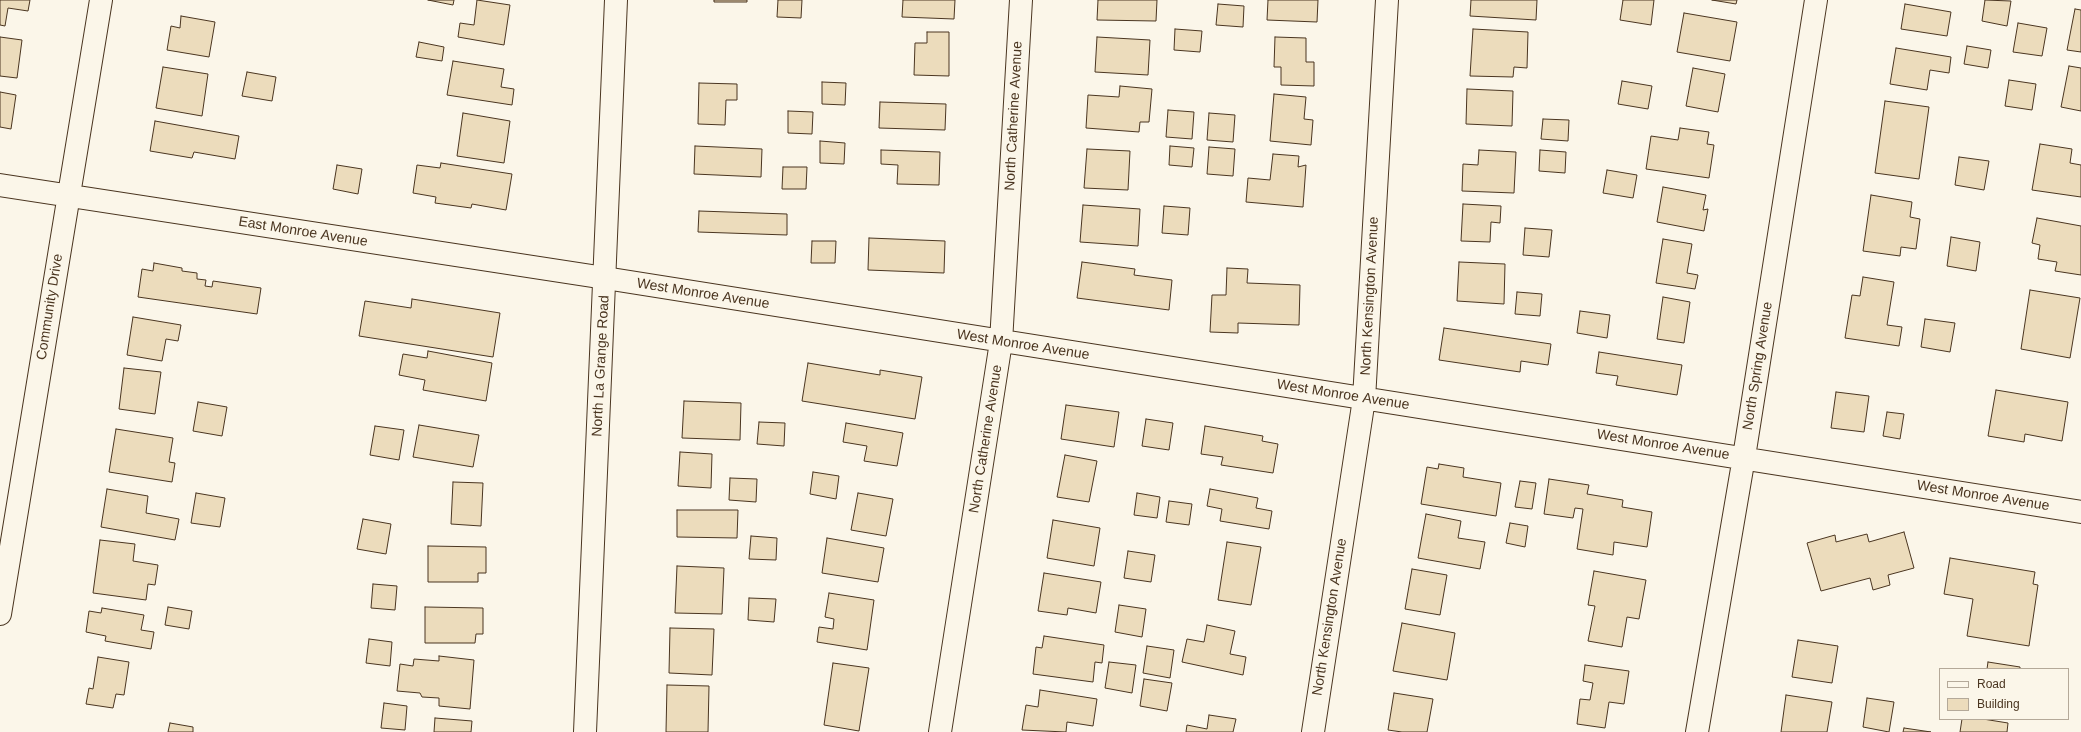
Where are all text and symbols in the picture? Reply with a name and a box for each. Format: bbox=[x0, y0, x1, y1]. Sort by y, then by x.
street label: North Catherine Avenue bbox=[1002, 41, 1026, 191]
street label: East Monroe Avenue bbox=[237, 213, 369, 251]
street label: North Kensington Avenue bbox=[1357, 216, 1383, 376]
street label: Community Drive bbox=[33, 253, 67, 361]
street label: West Monroe Avenue bbox=[635, 275, 771, 313]
street label: North La Grange Road bbox=[589, 295, 613, 437]
street label: North Spring Avenue bbox=[1740, 301, 1776, 431]
street label: West Monroe Avenue bbox=[955, 326, 1091, 364]
street label: North Catherine Avenue bbox=[966, 364, 1006, 514]
street label: West Monroe Avenue bbox=[1275, 376, 1411, 414]
street label: West Monroe Avenue bbox=[1595, 426, 1731, 464]
street label: West Monroe Avenue bbox=[1915, 477, 2051, 515]
street label: North Kensington Avenue bbox=[1309, 537, 1351, 697]
legend bbox=[1939, 668, 2069, 720]
text: Road bbox=[1977, 677, 2006, 691]
text: Building bbox=[1977, 697, 2020, 711]

